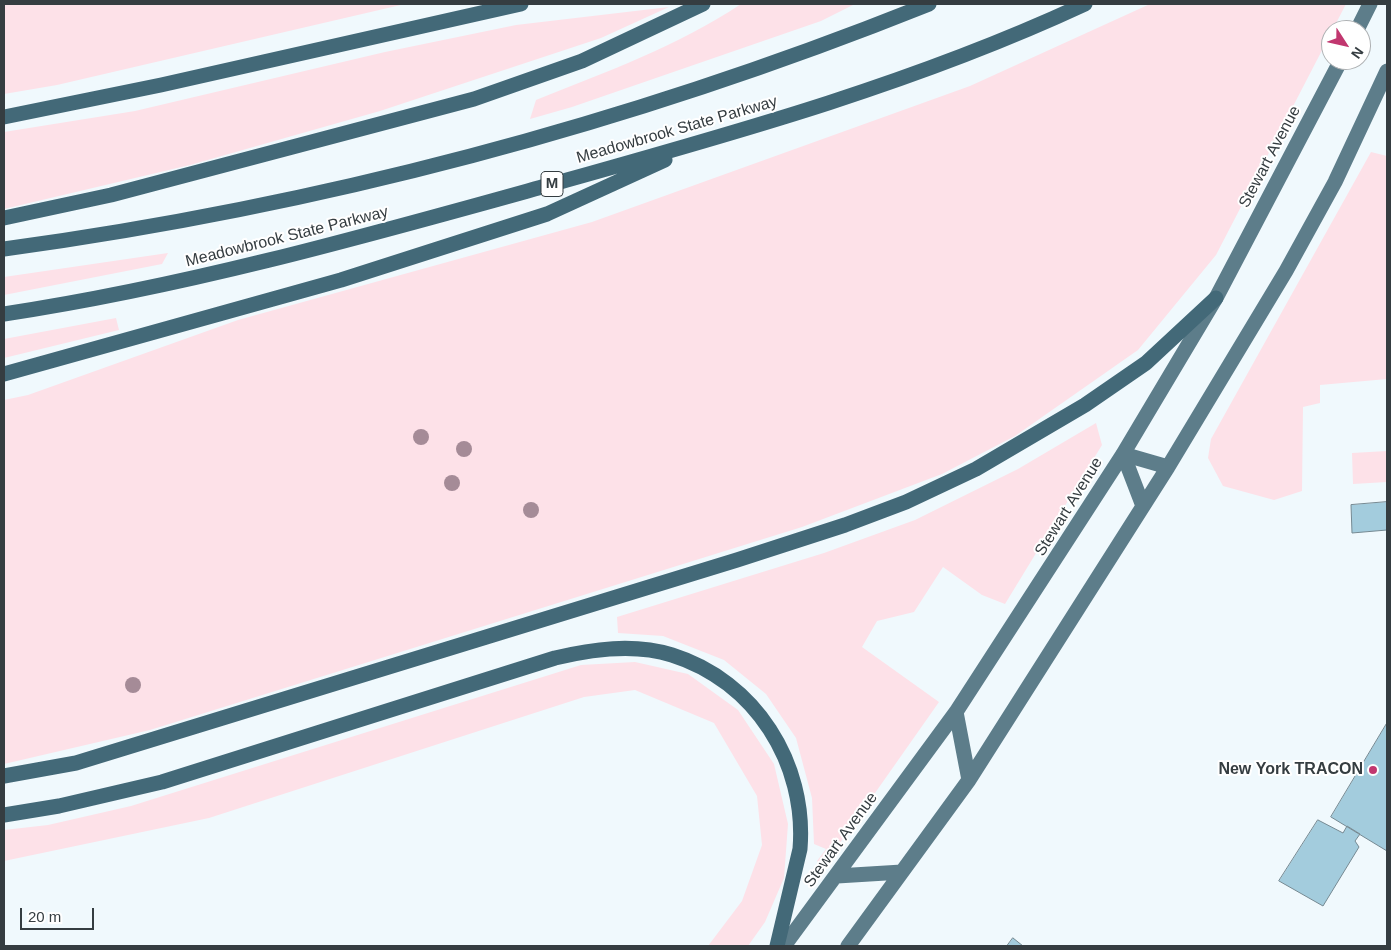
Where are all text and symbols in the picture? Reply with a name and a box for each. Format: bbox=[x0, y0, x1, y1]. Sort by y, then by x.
north arrow bbox=[1321, 20, 1371, 70]
text: N bbox=[1348, 44, 1367, 62]
street label: Meadowbrook State Parkway bbox=[574, 92, 780, 168]
street label: Stewart Avenue bbox=[1235, 103, 1305, 211]
road number: M bbox=[541, 172, 563, 196]
street label: Meadowbrook State Parkway bbox=[184, 203, 390, 271]
street label: Stewart Avenue bbox=[1031, 454, 1107, 560]
place label: New York TRACON bbox=[1218, 760, 1363, 780]
marker: New York TRACON bbox=[1367, 764, 1379, 776]
street label: Stewart Avenue bbox=[800, 789, 882, 891]
scale bar bbox=[22, 898, 96, 930]
text: 20 m bbox=[28, 908, 61, 925]

